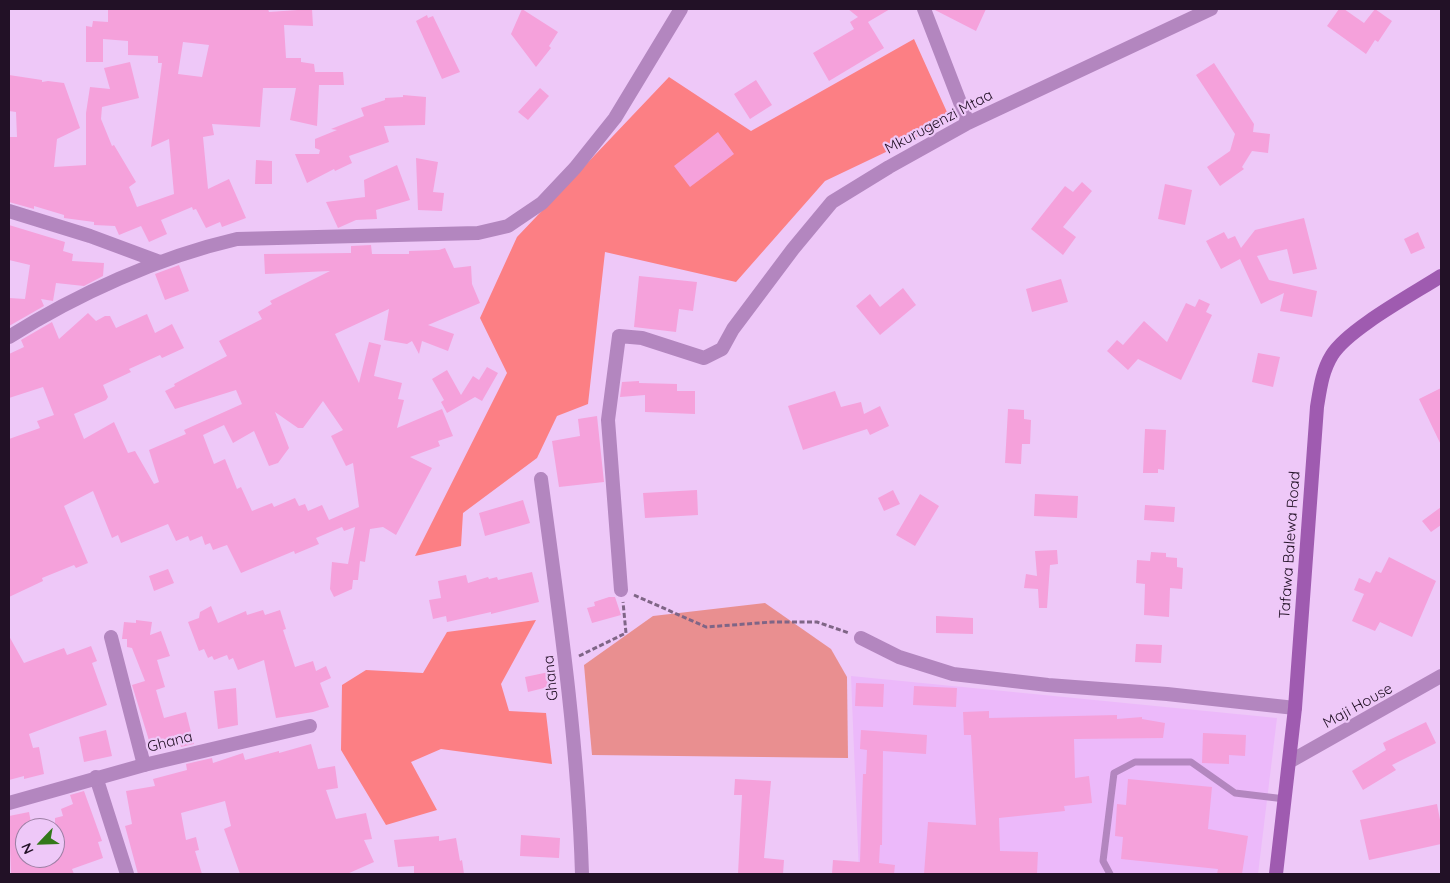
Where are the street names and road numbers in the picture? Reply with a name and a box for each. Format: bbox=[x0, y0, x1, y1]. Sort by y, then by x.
street label: Mkurugenzi Mtaa bbox=[882, 86, 996, 158]
street label: Tafawa Balewa Road bbox=[1276, 471, 1304, 619]
street label: Ghana bbox=[540, 654, 562, 702]
street label: Maji House bbox=[1320, 680, 1396, 732]
street label: Ghana bbox=[146, 728, 194, 756]

